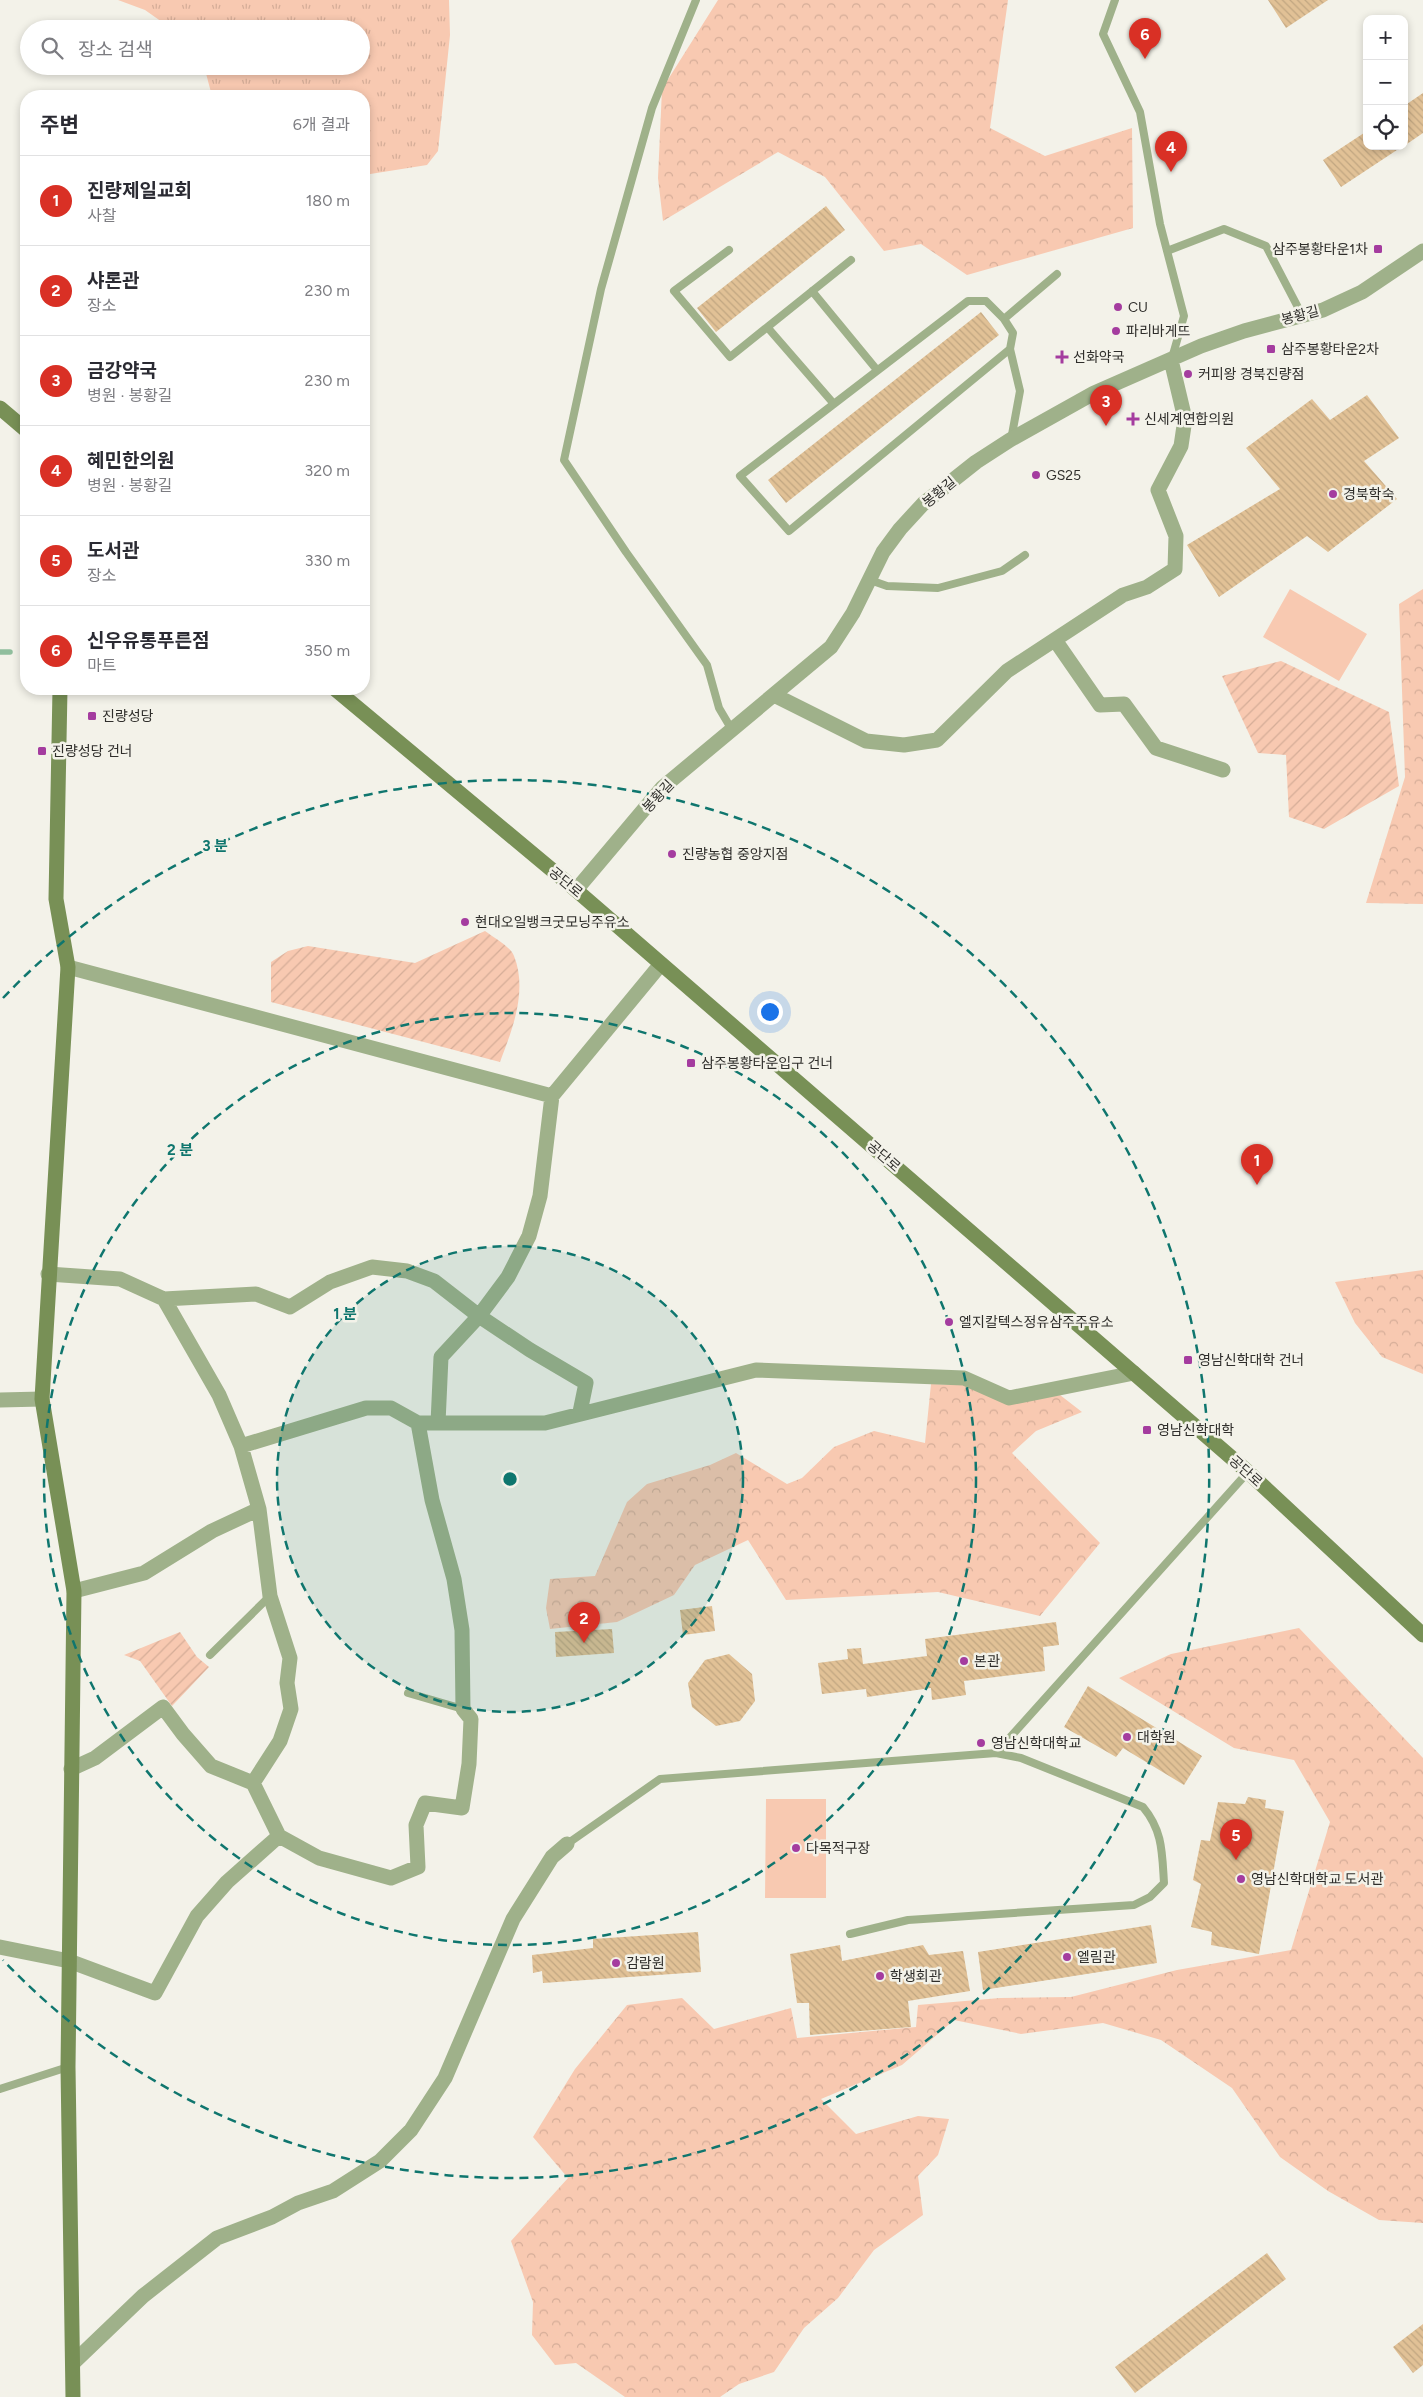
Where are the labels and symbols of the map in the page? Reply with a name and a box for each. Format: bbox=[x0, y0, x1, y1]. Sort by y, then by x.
pin: 6 bbox=[1129, 18, 1161, 59]
pin: 4 bbox=[1155, 131, 1187, 172]
place label: 삼주봉황타운1차 bbox=[1272, 241, 1368, 258]
marker: 삼주봉황타운1차 bbox=[1372, 243, 1384, 255]
place label: CU bbox=[1128, 299, 1148, 316]
marker: CU bbox=[1112, 301, 1124, 313]
street label: 봉황길 bbox=[1279, 302, 1321, 329]
place label: 파리바게뜨 bbox=[1126, 323, 1191, 340]
marker: 파리바게뜨 bbox=[1110, 325, 1122, 337]
place label: 삼주봉황타운2차 bbox=[1281, 341, 1379, 358]
marker: 삼주봉황타운2차 bbox=[1265, 343, 1277, 355]
place label: 선화약국 bbox=[1073, 349, 1125, 366]
marker: 선화약국 bbox=[1055, 350, 1069, 364]
place label: 커피왕 경북진량점 bbox=[1198, 366, 1305, 383]
marker: 커피왕 경북진량점 bbox=[1182, 368, 1194, 380]
pin: 3 bbox=[1090, 385, 1122, 426]
place label: 신세계연합의원 bbox=[1144, 411, 1234, 428]
marker: 신세계연합의원 bbox=[1126, 412, 1140, 426]
place label: GS25 bbox=[1046, 467, 1081, 484]
marker: GS25 bbox=[1030, 469, 1042, 481]
street label: 봉황길 bbox=[919, 473, 960, 511]
place label: 경북학숙 bbox=[1343, 486, 1395, 503]
marker: 경북학숙 bbox=[1327, 488, 1339, 500]
place label: 진량성당 bbox=[102, 708, 154, 725]
marker: 진량성당 bbox=[86, 710, 98, 722]
place label: 진량성당 건너 bbox=[52, 743, 133, 760]
marker: 진량성당 건너 bbox=[36, 745, 48, 757]
street label: 봉황길 bbox=[639, 776, 678, 816]
text: 3 분 bbox=[202, 837, 228, 855]
place label: 진량농협 중앙지점 bbox=[682, 846, 789, 863]
marker: 진량농협 중앙지점 bbox=[666, 848, 678, 860]
street label: 공단로 bbox=[545, 863, 586, 901]
place label: 현대오일뱅크굿모닝주유소 bbox=[475, 914, 630, 931]
marker: 현대오일뱅크굿모닝주유소 bbox=[459, 916, 471, 928]
your location bbox=[757, 999, 783, 1025]
place label: 삼주봉황타운입구 건너 bbox=[701, 1055, 833, 1072]
marker: 삼주봉황타운입구 건너 bbox=[685, 1057, 697, 1069]
street label: 공단로 bbox=[864, 1137, 904, 1176]
text: 2 분 bbox=[167, 1141, 193, 1159]
pin: 1 bbox=[1241, 1144, 1273, 1185]
text: 1 분 bbox=[333, 1305, 357, 1323]
place label: 엘지칼텍스정유삼주주유소 bbox=[959, 1314, 1114, 1331]
marker: 엘지칼텍스정유삼주주유소 bbox=[943, 1316, 955, 1328]
place label: 영남신학대학 건너 bbox=[1198, 1352, 1305, 1369]
marker: 영남신학대학 건너 bbox=[1182, 1354, 1194, 1366]
place label: 영남신학대학 bbox=[1157, 1422, 1234, 1439]
marker: 영남신학대학 bbox=[1141, 1424, 1153, 1436]
street label: 공단로 bbox=[1226, 1452, 1266, 1491]
centre of rings bbox=[501, 1470, 519, 1488]
pin: 2 bbox=[568, 1602, 600, 1643]
place label: 본관 bbox=[974, 1653, 1000, 1670]
marker: 본관 bbox=[958, 1655, 970, 1667]
place label: 대학원 bbox=[1137, 1729, 1176, 1746]
marker: 대학원 bbox=[1121, 1731, 1133, 1743]
place label: 영남신학대학교 bbox=[991, 1735, 1081, 1752]
marker: 영남신학대학교 bbox=[975, 1737, 987, 1749]
pin: 5 bbox=[1220, 1819, 1252, 1860]
place label: 다목적구장 bbox=[806, 1840, 871, 1857]
marker: 다목적구장 bbox=[790, 1842, 802, 1854]
place label: 영남신학대학교 도서관 bbox=[1251, 1871, 1383, 1888]
marker: 영남신학대학교 도서관 bbox=[1235, 1873, 1247, 1885]
place label: 엘림관 bbox=[1077, 1949, 1116, 1966]
marker: 엘림관 bbox=[1061, 1951, 1073, 1963]
place label: 감람원 bbox=[626, 1955, 665, 1972]
marker: 감람원 bbox=[610, 1957, 622, 1969]
place label: 학생회관 bbox=[890, 1968, 942, 1985]
marker: 학생회관 bbox=[874, 1970, 886, 1982]

